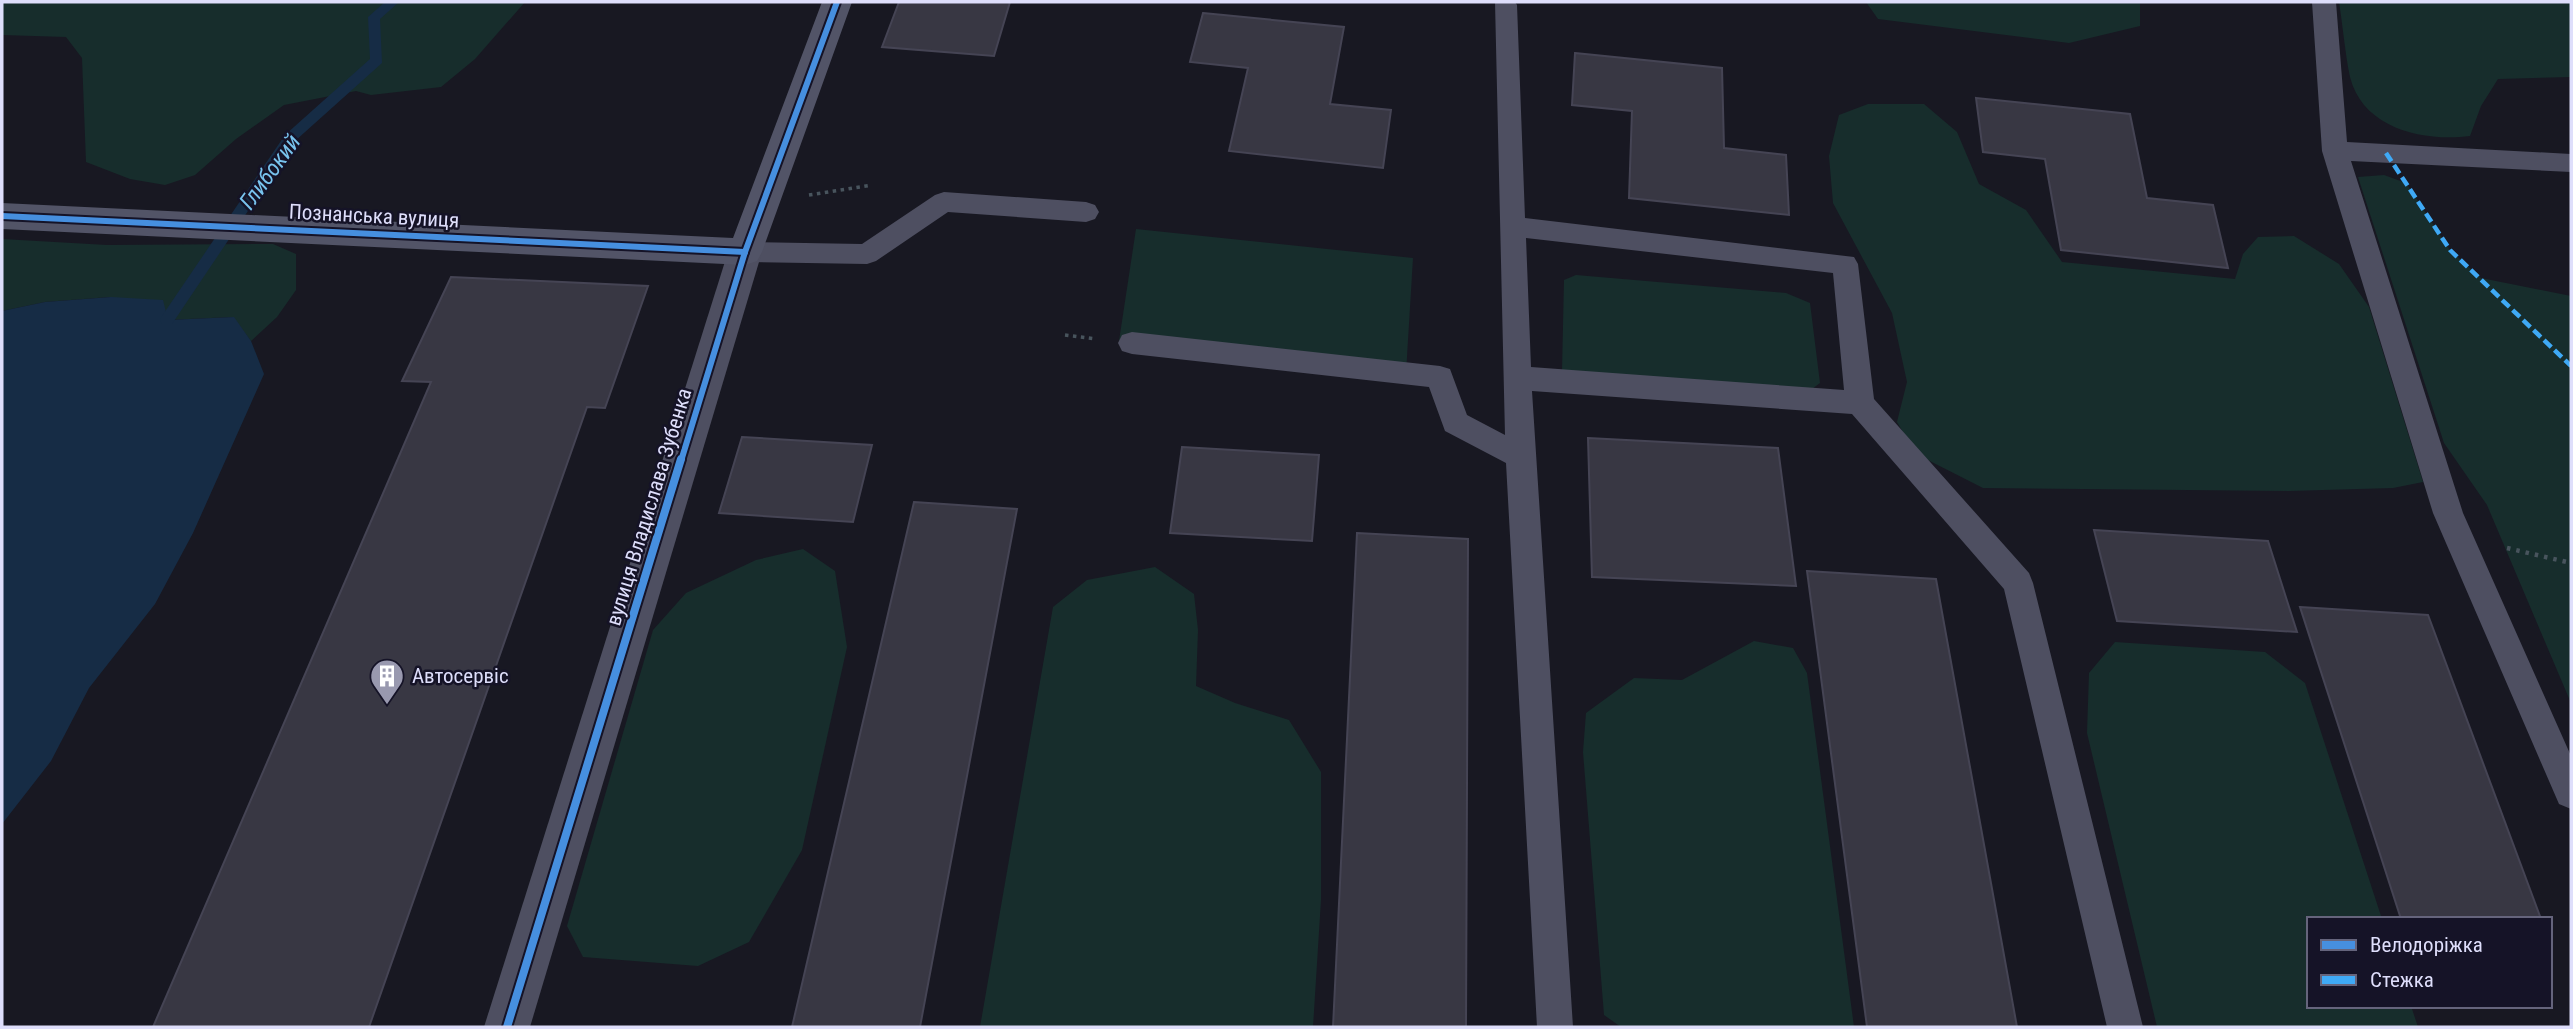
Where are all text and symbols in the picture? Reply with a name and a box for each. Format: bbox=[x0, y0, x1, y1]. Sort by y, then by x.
water label: Глибокий bbox=[234, 129, 306, 215]
street label: Познанська вулиця bbox=[288, 200, 460, 232]
street label: вулиця Владислава Зубенка bbox=[601, 385, 697, 629]
building icon: Автосервіс bbox=[368, 657, 406, 706]
place label: Автосервіс bbox=[412, 664, 509, 688]
legend bbox=[2307, 917, 2552, 1008]
text: Велодоріжка bbox=[2370, 933, 2483, 957]
text: Стежка bbox=[2370, 968, 2434, 992]

